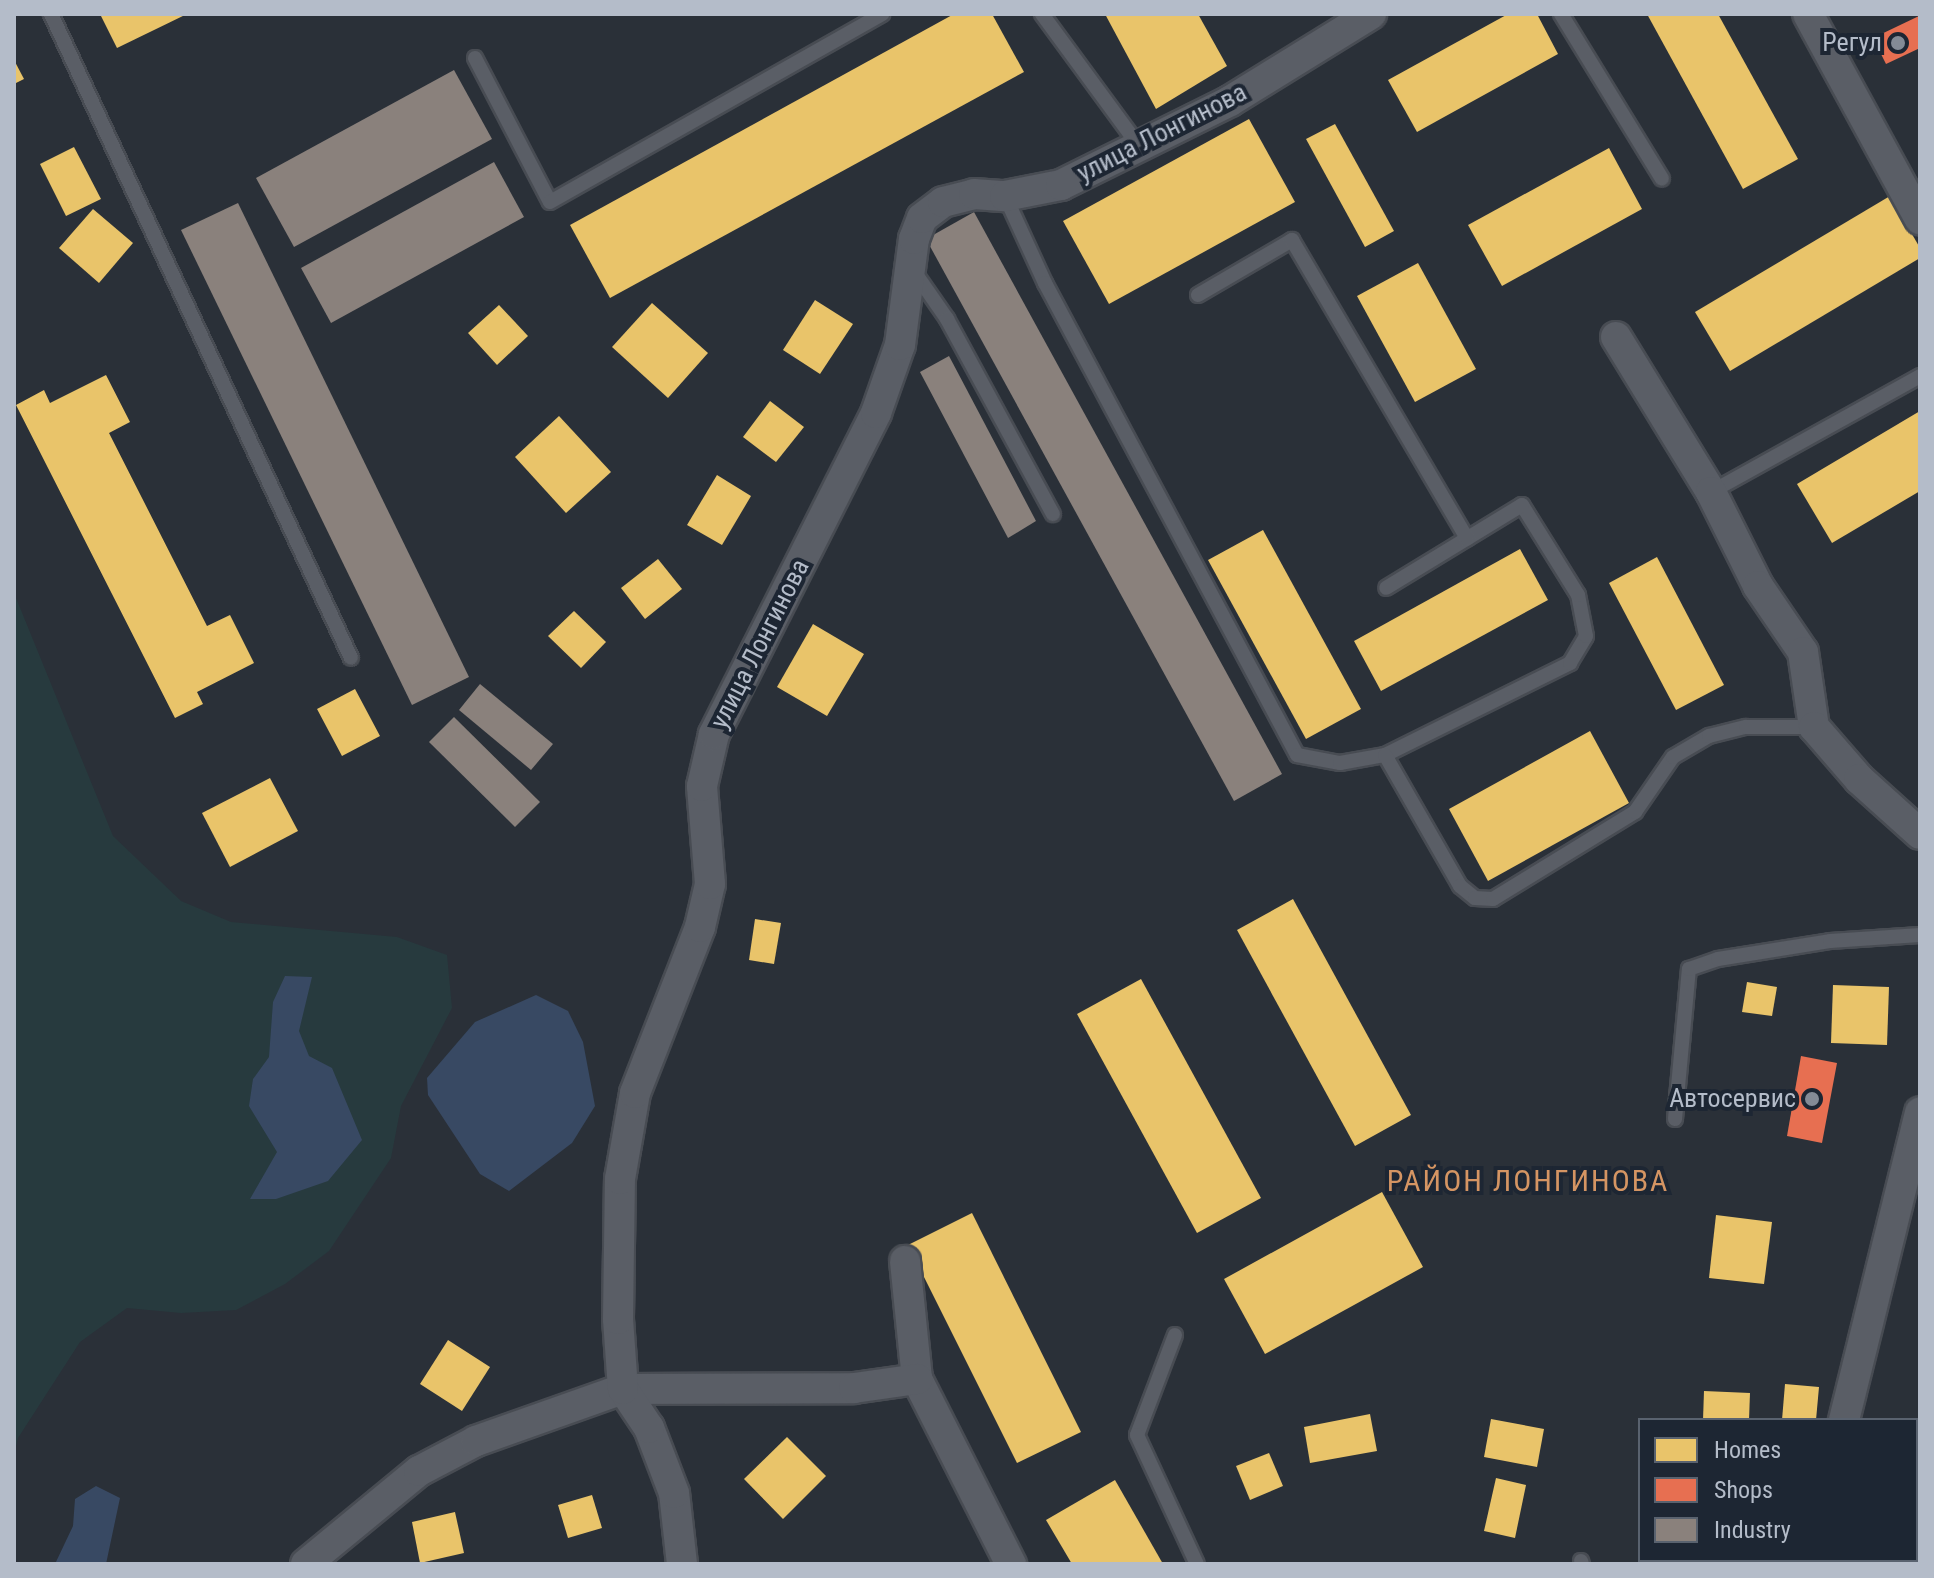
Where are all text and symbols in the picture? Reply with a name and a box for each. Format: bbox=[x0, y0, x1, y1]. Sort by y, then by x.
place label: Регул bbox=[1822, 27, 1882, 59]
marker: Регул bbox=[1889, 34, 1907, 52]
street label: улица Лонгинова bbox=[1072, 77, 1252, 189]
street label: улица Лонгинова bbox=[704, 554, 816, 734]
place label: Автосервис bbox=[1669, 1083, 1796, 1115]
marker: Автосервис bbox=[1803, 1090, 1821, 1108]
district label: РАЙОН ЛОНГИНОВА bbox=[1387, 1163, 1669, 1199]
legend bbox=[1638, 1418, 1918, 1562]
text: Homes bbox=[1714, 1436, 1781, 1464]
text: Shops bbox=[1714, 1476, 1773, 1504]
text: Industry bbox=[1714, 1516, 1791, 1544]

